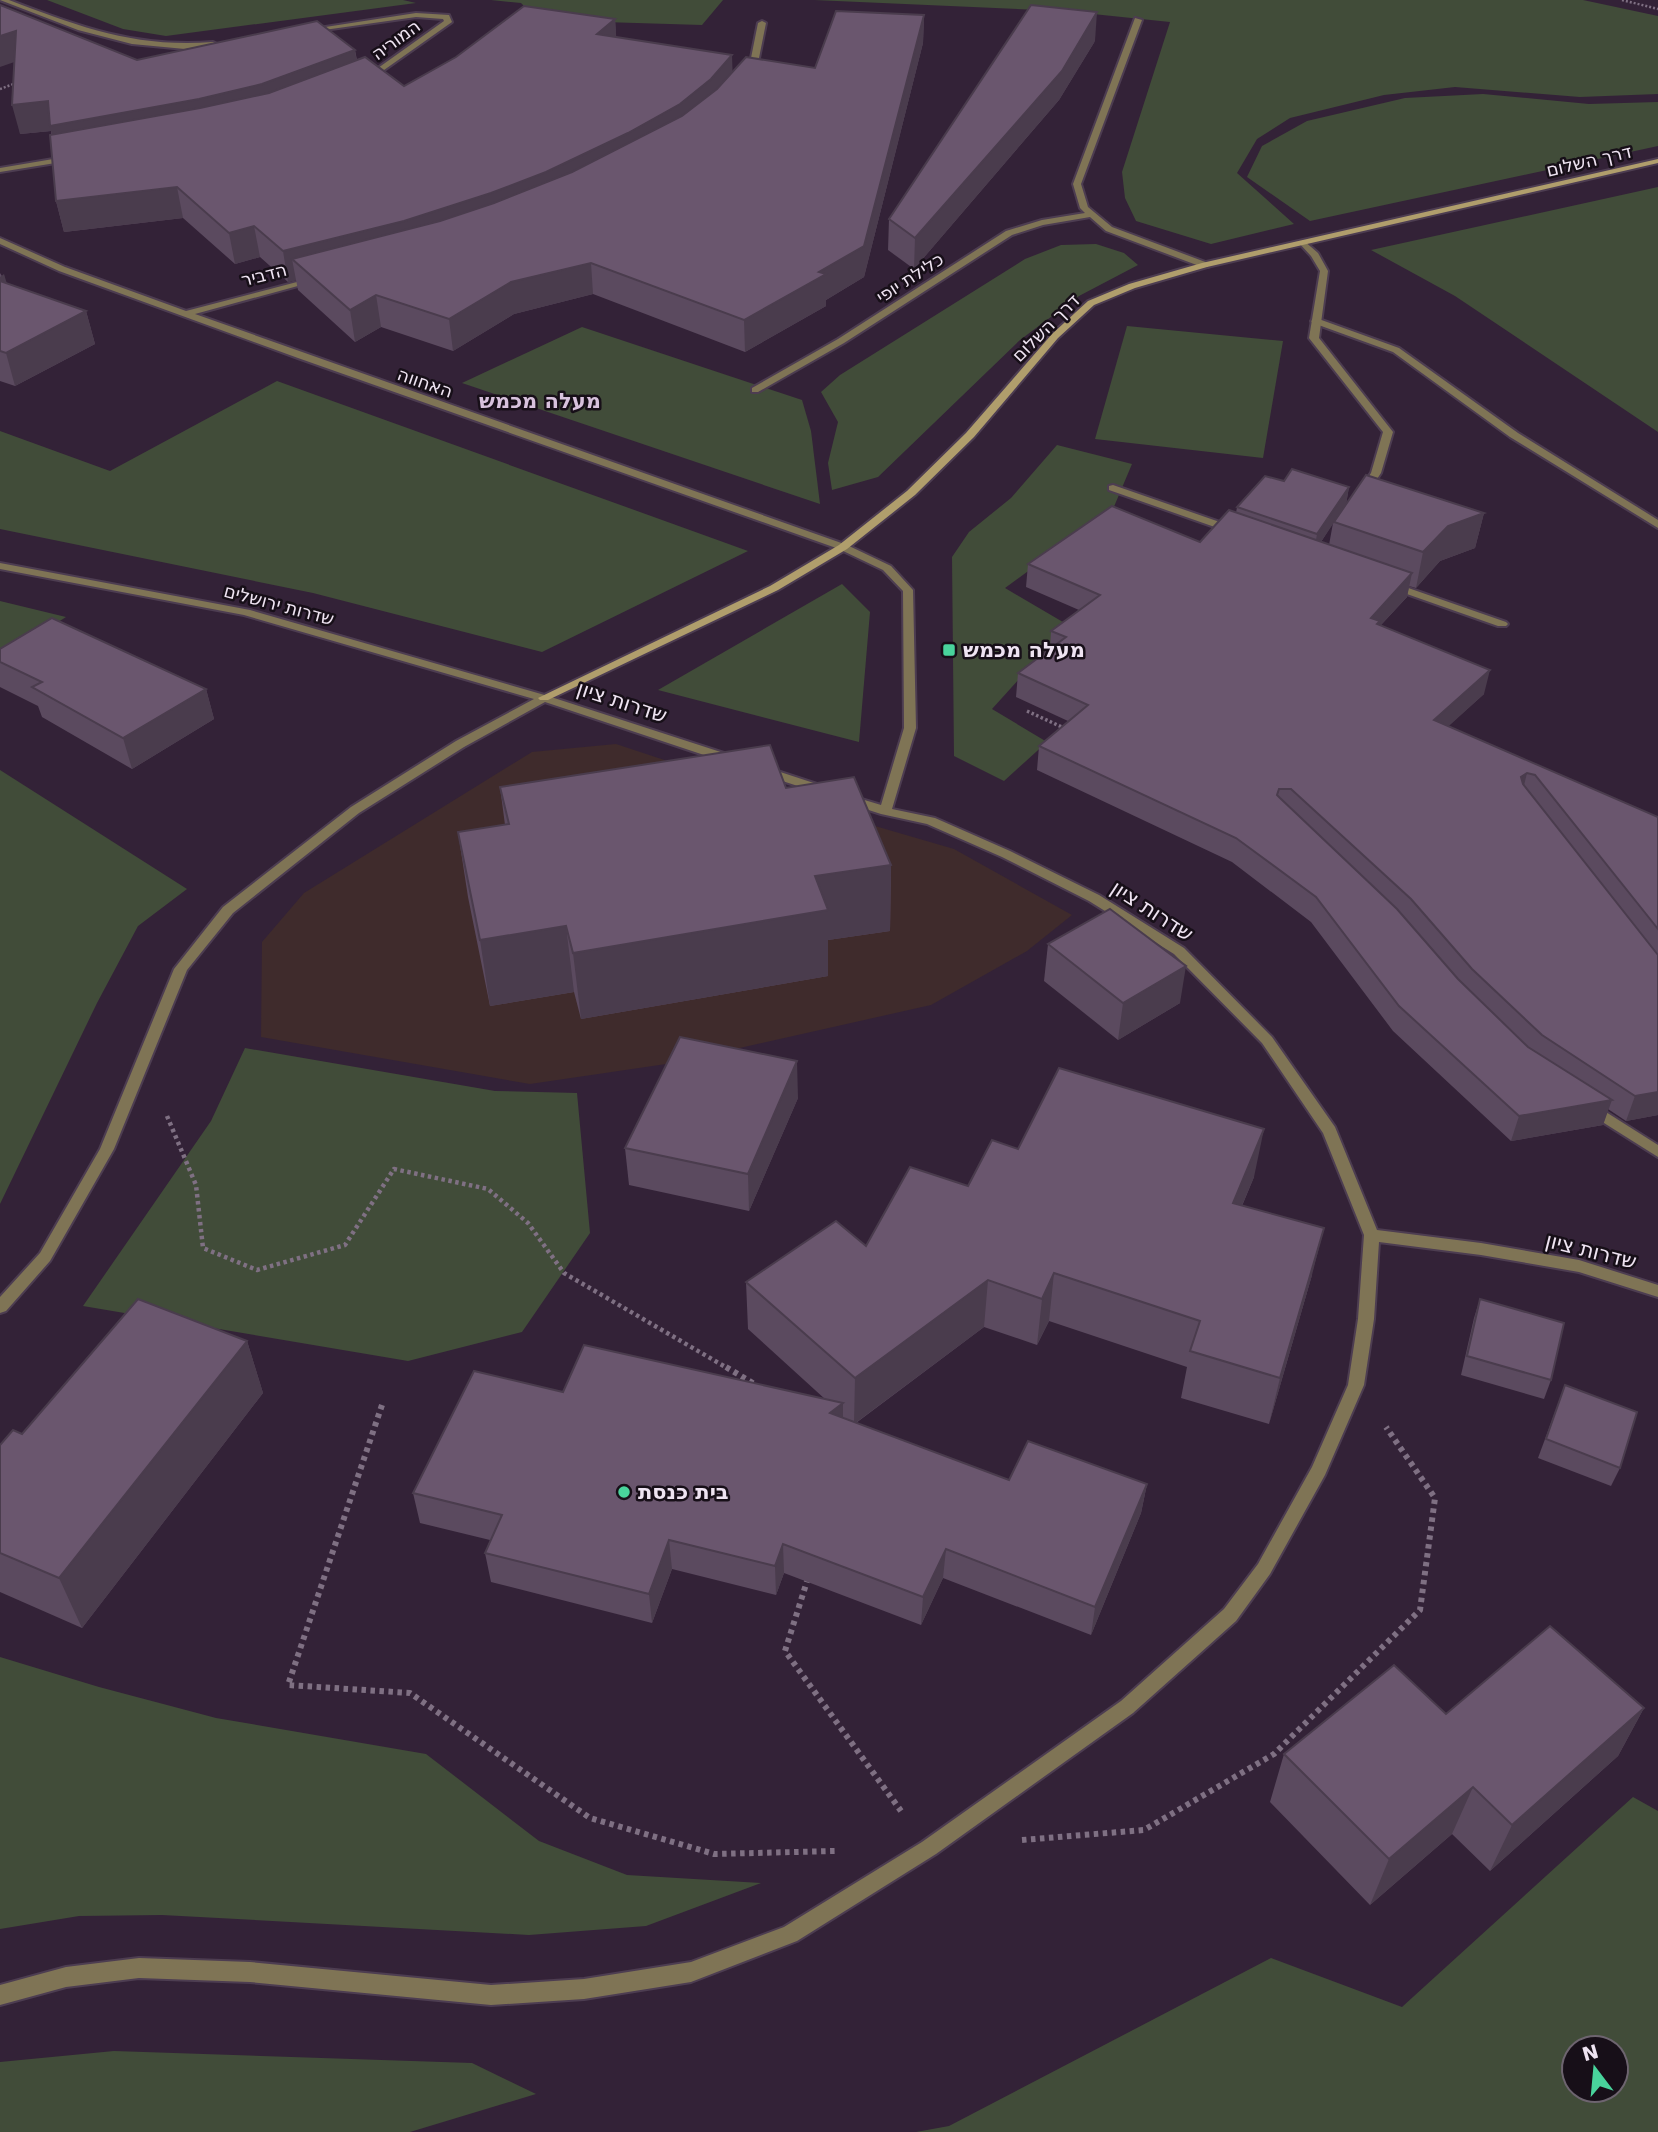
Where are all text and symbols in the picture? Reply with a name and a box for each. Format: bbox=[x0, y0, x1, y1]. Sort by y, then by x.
street label: המוריה bbox=[367, 15, 424, 64]
street label: דרך השלום bbox=[1544, 140, 1634, 181]
street label: כלילת יופי bbox=[872, 248, 947, 307]
street label: הדביר bbox=[239, 259, 289, 290]
street label: דרך השלום bbox=[1007, 289, 1084, 366]
street label: האחווה bbox=[395, 363, 456, 402]
district label: מעלה מכמש bbox=[479, 389, 601, 413]
street label: שדרות ירושלים bbox=[222, 580, 337, 629]
place label: מעלה מכמש bbox=[963, 638, 1085, 662]
marker: מעלה מכמש bbox=[941, 642, 957, 658]
street label: שדרות ציון bbox=[574, 676, 670, 728]
street label: שדרות ציון bbox=[1106, 876, 1198, 946]
street label: שדרות ציון bbox=[1543, 1228, 1639, 1274]
place label: בית כנסת bbox=[638, 1480, 729, 1504]
marker: בית כנסת bbox=[616, 1484, 632, 1500]
north arrow bbox=[1560, 2034, 1630, 2104]
text: N bbox=[1580, 2040, 1601, 2065]

